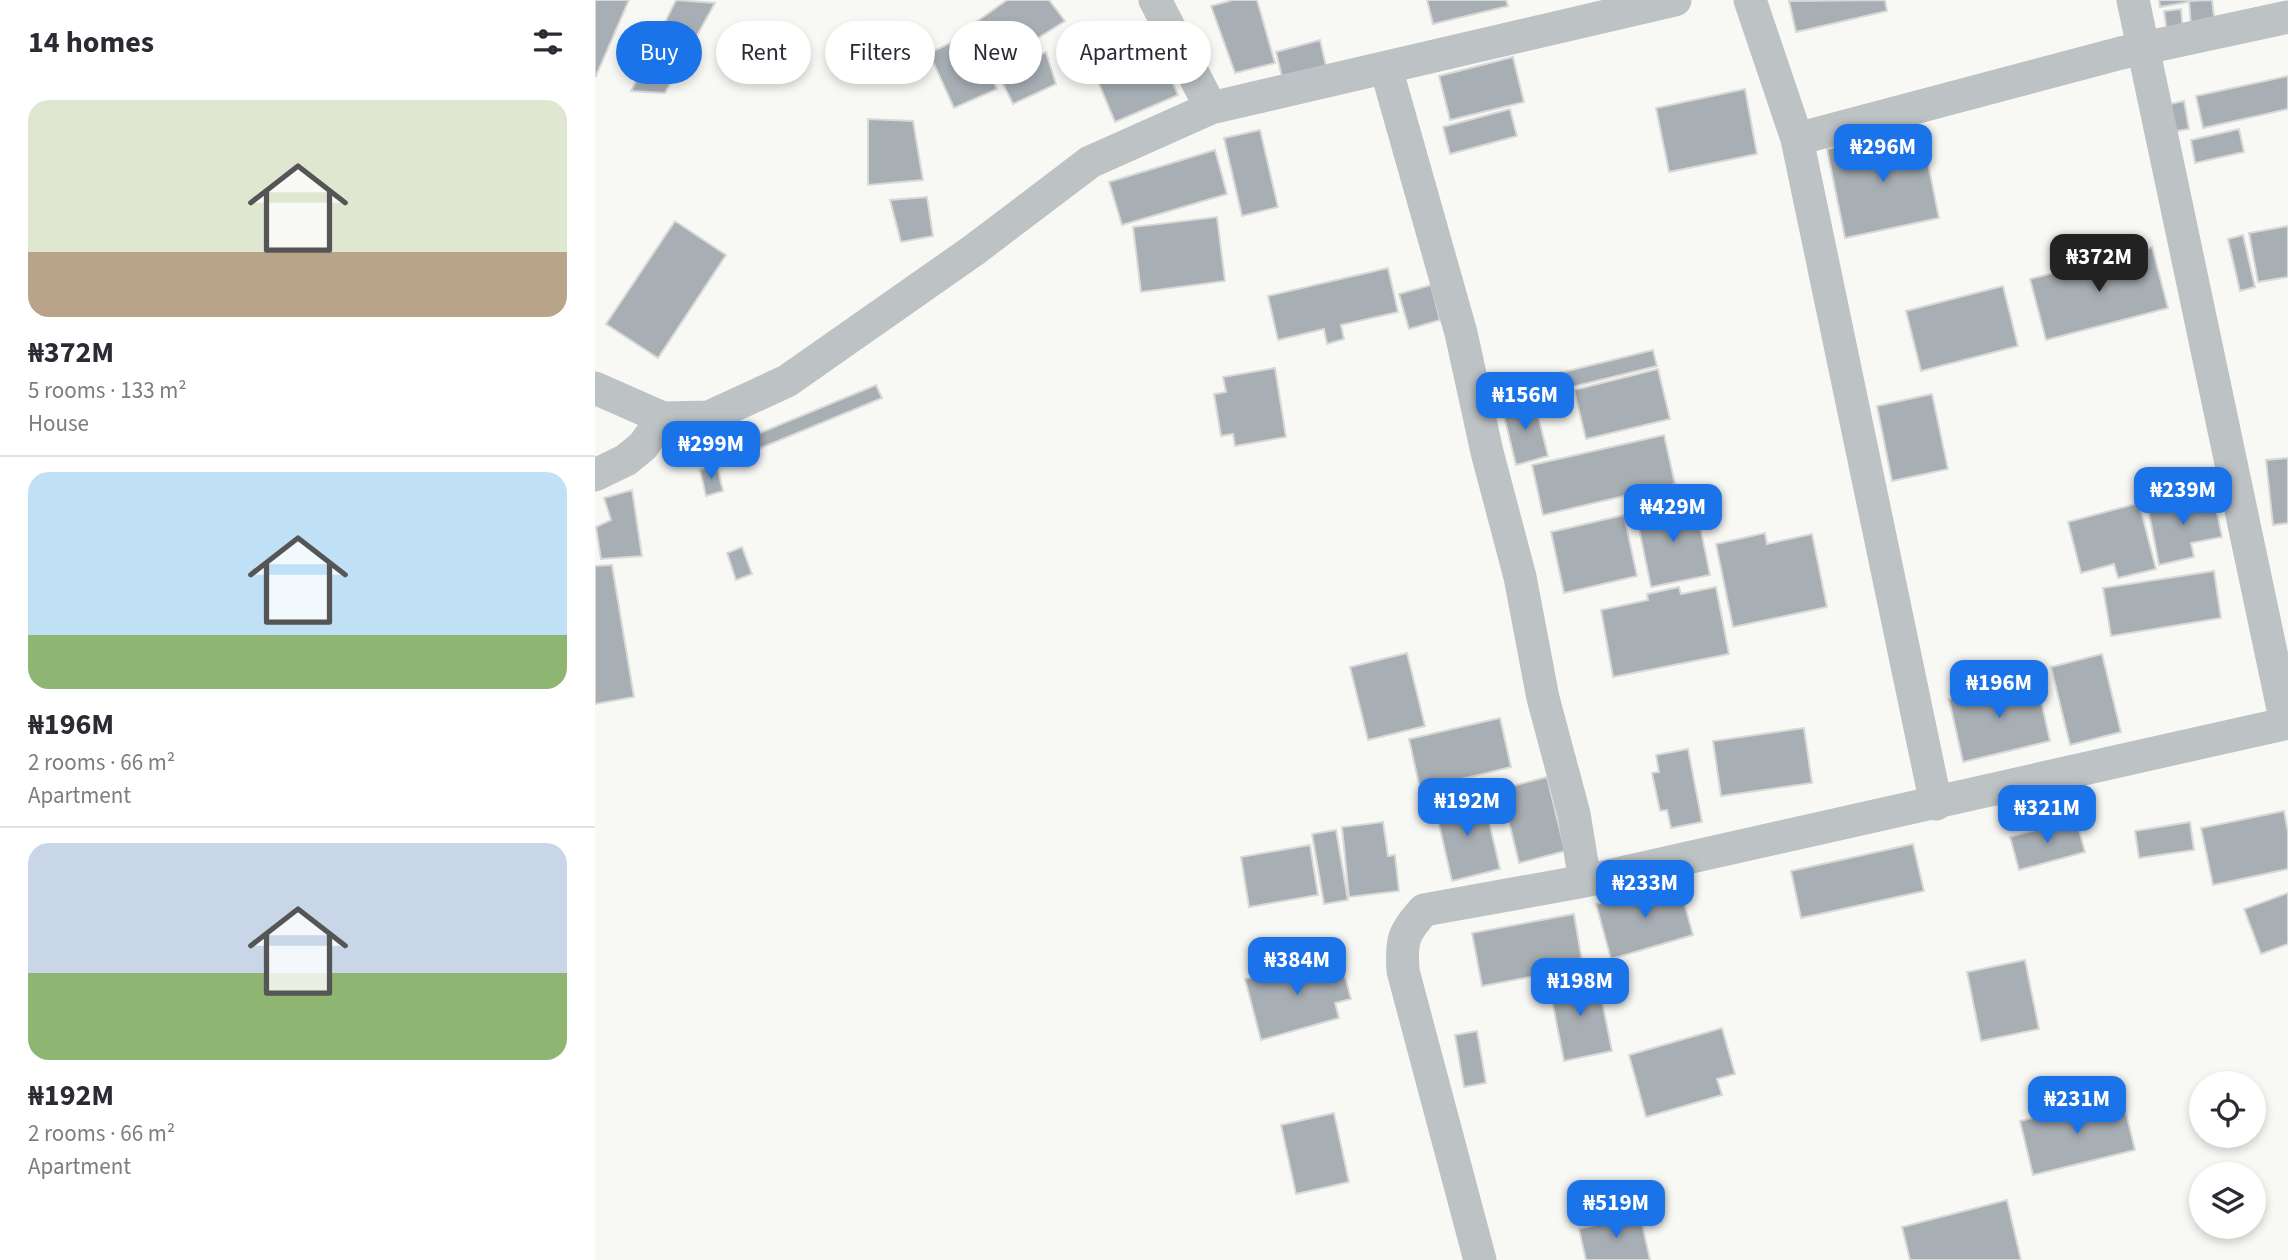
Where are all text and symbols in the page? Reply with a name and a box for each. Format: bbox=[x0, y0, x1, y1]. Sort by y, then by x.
text: 14 homes bbox=[28, 21, 154, 64]
chip: Buy bbox=[616, 21, 702, 84]
chip: Rent bbox=[716, 21, 811, 84]
chip: Filters bbox=[825, 21, 935, 84]
chip: New bbox=[949, 21, 1042, 84]
chip: Apartment bbox=[1056, 21, 1211, 84]
icon: filters bbox=[529, 23, 567, 61]
pin: ₦296M bbox=[1834, 124, 1932, 184]
text: ₦296M bbox=[1850, 130, 1916, 163]
icon: home bbox=[235, 145, 361, 271]
pin: ₦372M bbox=[2050, 234, 2148, 294]
text: ₦372M bbox=[2066, 240, 2132, 273]
text: ₦372M bbox=[28, 331, 114, 374]
pin: ₦156M bbox=[1476, 372, 1574, 432]
text: 5 rooms · 133 m² bbox=[28, 374, 187, 407]
text: ₦156M bbox=[1492, 378, 1558, 411]
text: House bbox=[28, 407, 89, 440]
pin: ₦299M bbox=[662, 421, 760, 481]
text: ₦299M bbox=[678, 427, 744, 460]
pin: ₦239M bbox=[2134, 468, 2232, 527]
text: ₦239M bbox=[2150, 473, 2216, 506]
pin: ₦429M bbox=[1624, 484, 1722, 544]
text: ₦429M bbox=[1640, 490, 1706, 523]
icon: home bbox=[235, 517, 361, 643]
pin: ₦196M bbox=[1950, 660, 2048, 720]
text: ₦196M bbox=[1966, 666, 2032, 699]
text: ₦196M bbox=[28, 703, 114, 746]
text: 2 rooms · 66 m² bbox=[28, 746, 175, 779]
pin: ₦192M bbox=[1418, 778, 1516, 838]
text: Apartment bbox=[28, 779, 131, 812]
text: ₦192M bbox=[1434, 784, 1500, 817]
pin: ₦321M bbox=[1998, 786, 2096, 845]
text: ₦321M bbox=[2014, 791, 2080, 824]
pin: ₦233M bbox=[1596, 860, 1694, 920]
text: ₦233M bbox=[1612, 866, 1678, 899]
icon: home bbox=[235, 888, 361, 1014]
pin: ₦384M bbox=[1248, 937, 1346, 997]
text: ₦384M bbox=[1264, 943, 1330, 976]
pin: ₦198M bbox=[1531, 958, 1629, 1018]
text: ₦198M bbox=[1547, 964, 1613, 997]
map controls bbox=[2189, 1071, 2266, 1239]
button: locate bbox=[2189, 1071, 2266, 1148]
text: ₦192M bbox=[28, 1074, 114, 1117]
pin: ₦231M bbox=[2028, 1076, 2126, 1136]
text: ₦231M bbox=[2044, 1082, 2110, 1115]
text: 2 rooms · 66 m² bbox=[28, 1117, 175, 1150]
text: Apartment bbox=[28, 1150, 131, 1183]
button: layers bbox=[2189, 1162, 2266, 1239]
pin: ₦519M bbox=[1567, 1180, 1665, 1240]
text: ₦519M bbox=[1583, 1186, 1649, 1219]

